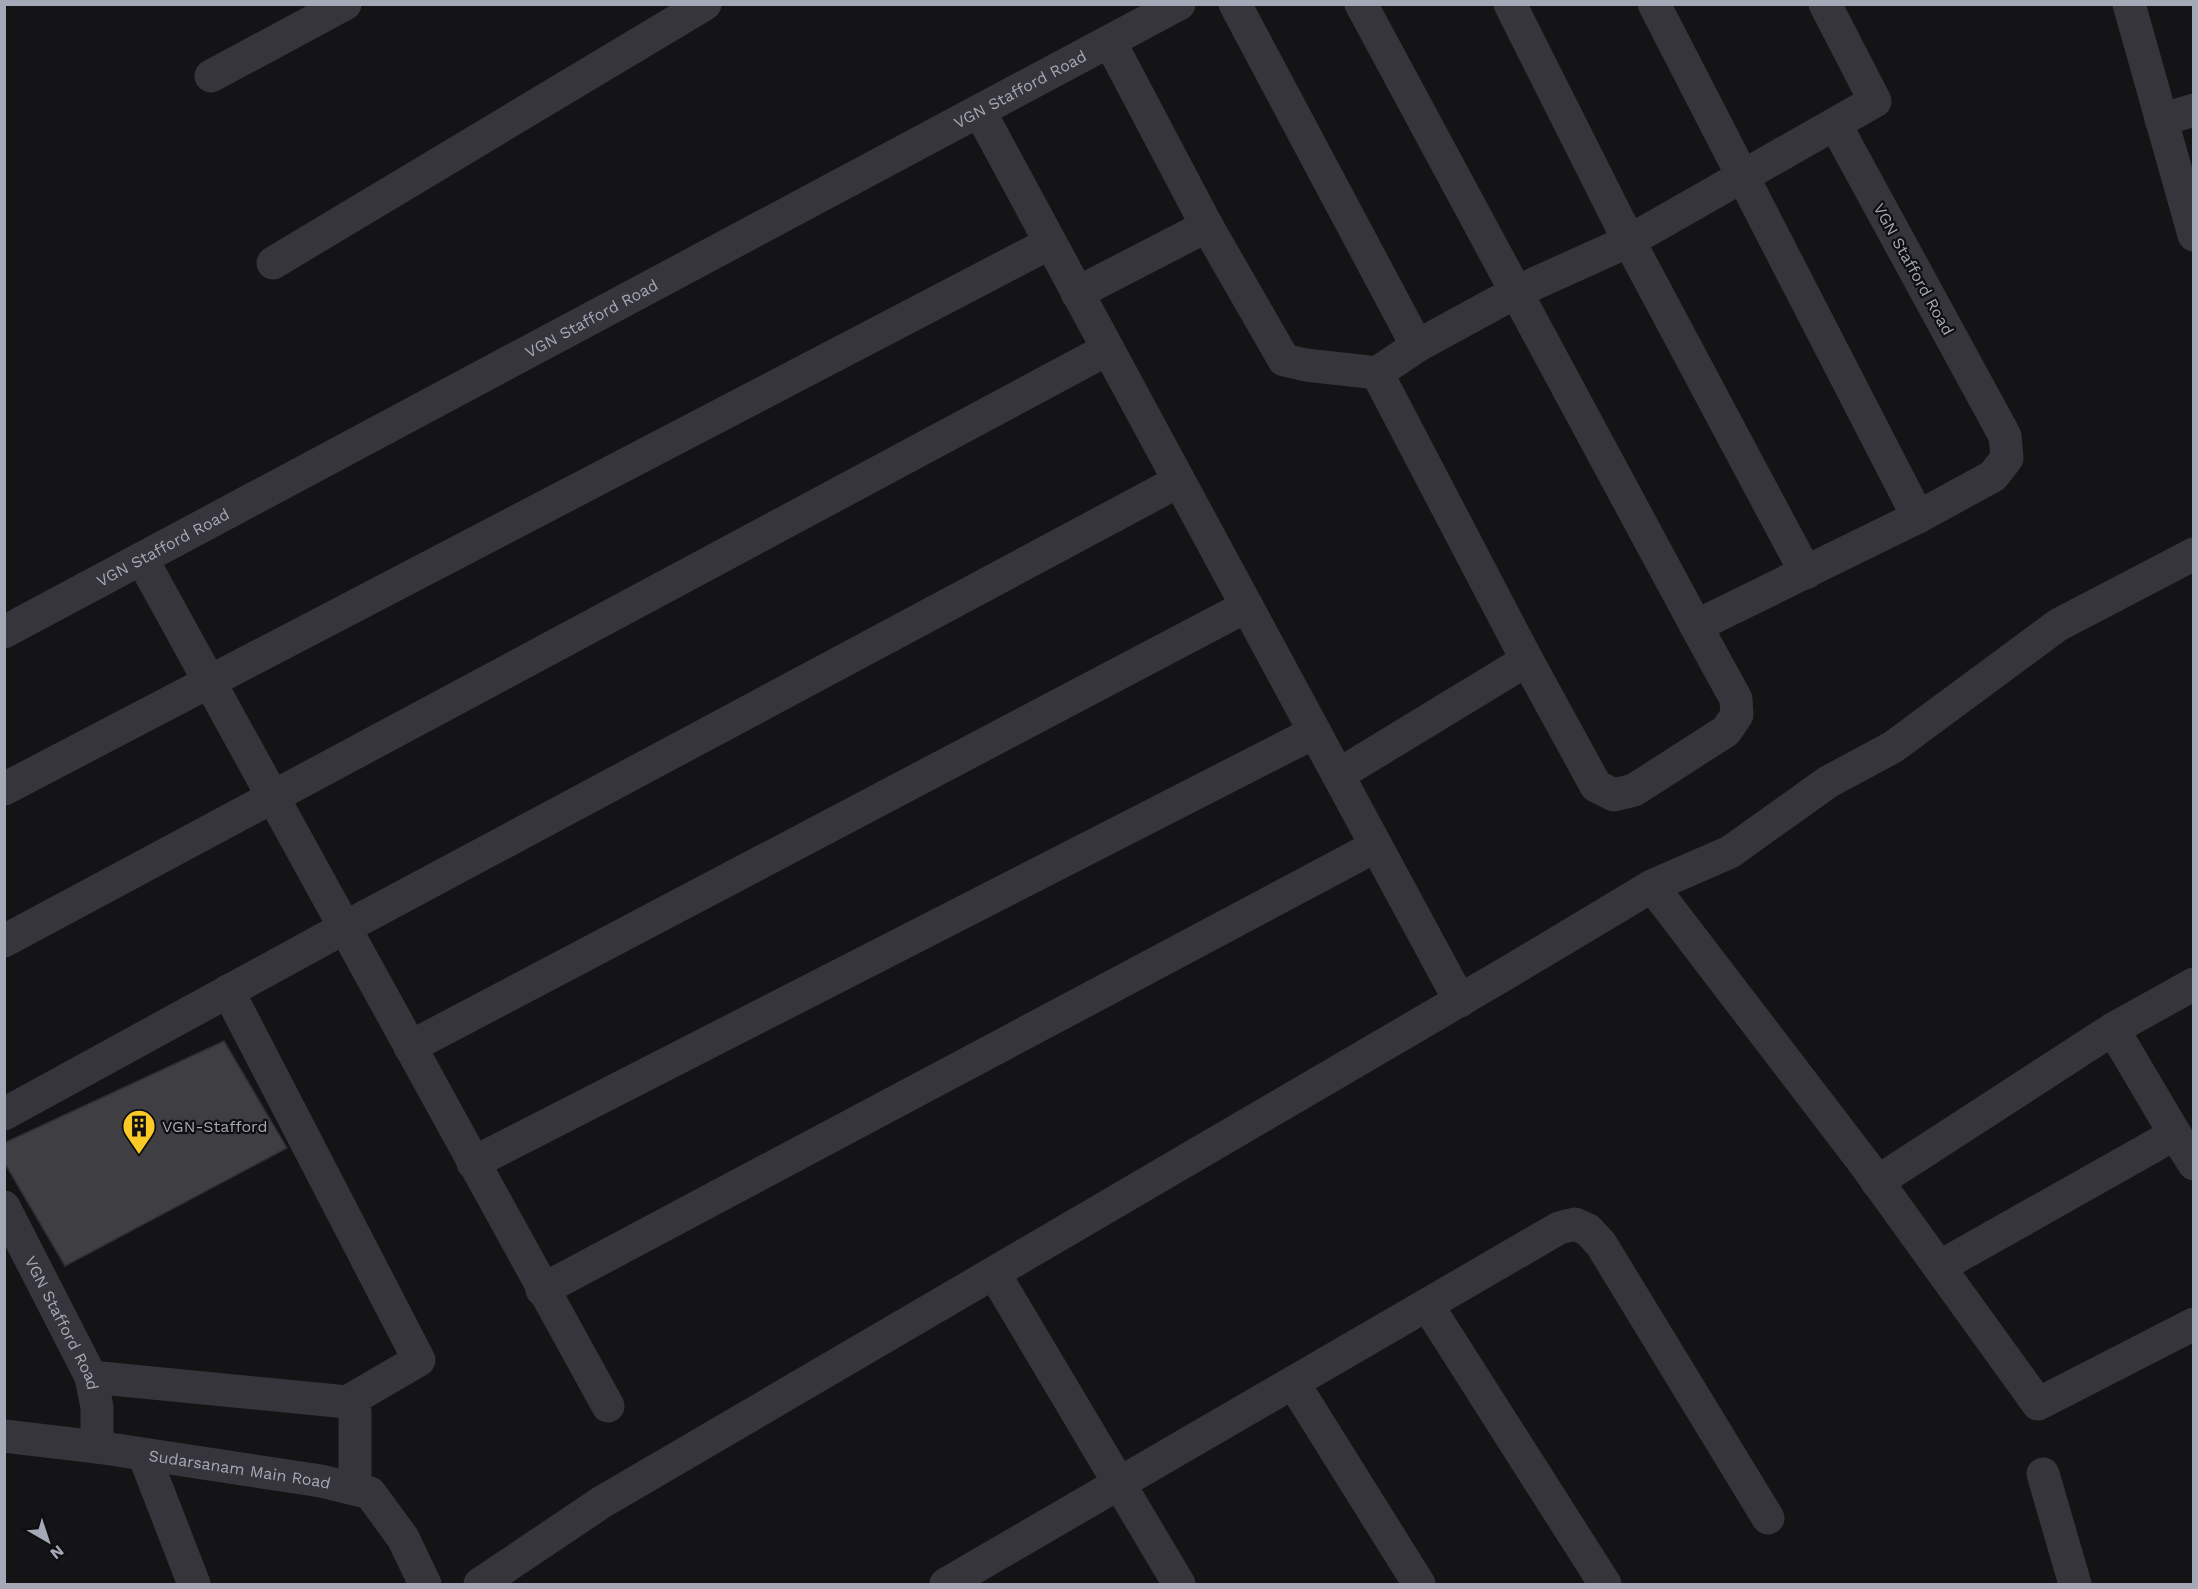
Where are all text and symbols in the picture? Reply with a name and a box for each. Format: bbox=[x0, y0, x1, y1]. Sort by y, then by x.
street label: VGN Stafford Road bbox=[951, 46, 1090, 133]
street label: VGN Stafford Road bbox=[1869, 200, 1958, 338]
street label: VGN Stafford Road bbox=[522, 275, 661, 362]
street label: VGN Stafford Road bbox=[93, 504, 233, 591]
building icon: VGN-Stafford bbox=[121, 1108, 157, 1155]
place label: VGN-Stafford bbox=[162, 1117, 267, 1136]
street label: VGN Stafford Road bbox=[21, 1253, 102, 1392]
street label: Sudarsanam Main Road bbox=[147, 1446, 333, 1493]
north arrow bbox=[18, 1511, 78, 1571]
text: N bbox=[47, 1541, 68, 1563]

